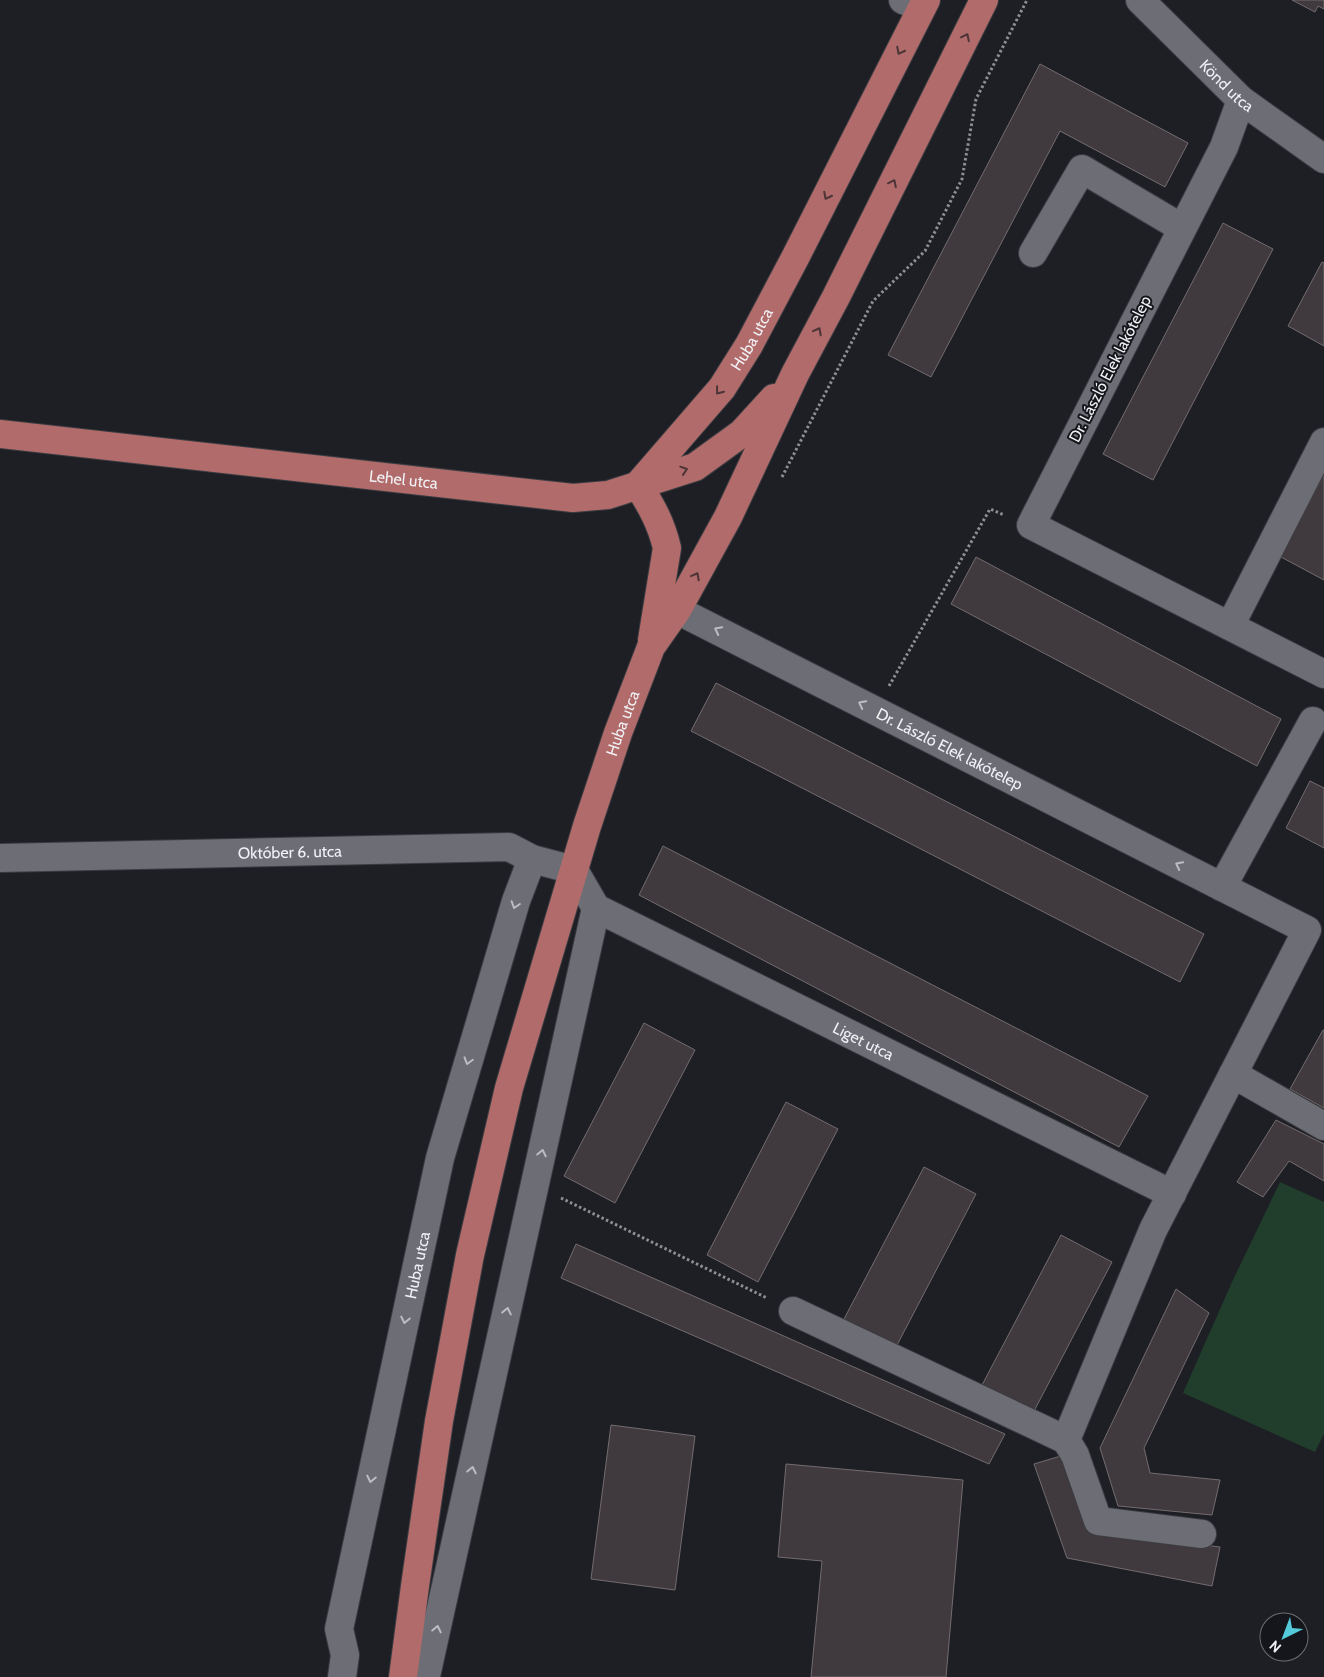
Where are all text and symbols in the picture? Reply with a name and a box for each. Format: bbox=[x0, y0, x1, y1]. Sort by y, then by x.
one-way arrow bbox=[960, 33, 970, 42]
one-way arrow bbox=[896, 46, 906, 55]
street label: Könd utca bbox=[1196, 55, 1258, 116]
one-way arrow bbox=[887, 179, 898, 188]
one-way arrow bbox=[823, 191, 833, 200]
street label: Dr. László Elek lakótelep bbox=[1065, 293, 1155, 445]
street label: Huba utca bbox=[726, 304, 776, 374]
one-way arrow bbox=[812, 327, 822, 336]
one-way arrow bbox=[716, 385, 724, 394]
street label: Lehel utca bbox=[368, 466, 439, 492]
one-way arrow bbox=[680, 466, 688, 476]
one-way arrow bbox=[689, 572, 699, 581]
one-way arrow bbox=[714, 626, 723, 636]
street label: Huba utca bbox=[602, 687, 643, 758]
one-way arrow bbox=[859, 700, 868, 710]
street label: Dr. László Elek lakótelep bbox=[873, 703, 1026, 794]
street label: Október 6. utca bbox=[238, 841, 342, 862]
one-way arrow bbox=[1175, 861, 1184, 871]
one-way arrow bbox=[510, 900, 520, 908]
street label: Liget utca bbox=[830, 1018, 897, 1064]
one-way arrow bbox=[464, 1056, 474, 1064]
one-way arrow bbox=[536, 1148, 547, 1157]
street label: Huba utca bbox=[401, 1229, 434, 1301]
one-way arrow bbox=[501, 1307, 512, 1316]
one-way arrow bbox=[400, 1316, 411, 1325]
one-way arrow bbox=[466, 1466, 477, 1475]
one-way arrow bbox=[366, 1475, 377, 1484]
north arrow bbox=[1259, 1612, 1309, 1662]
one-way arrow bbox=[431, 1624, 442, 1633]
text: N bbox=[1266, 1637, 1285, 1657]

